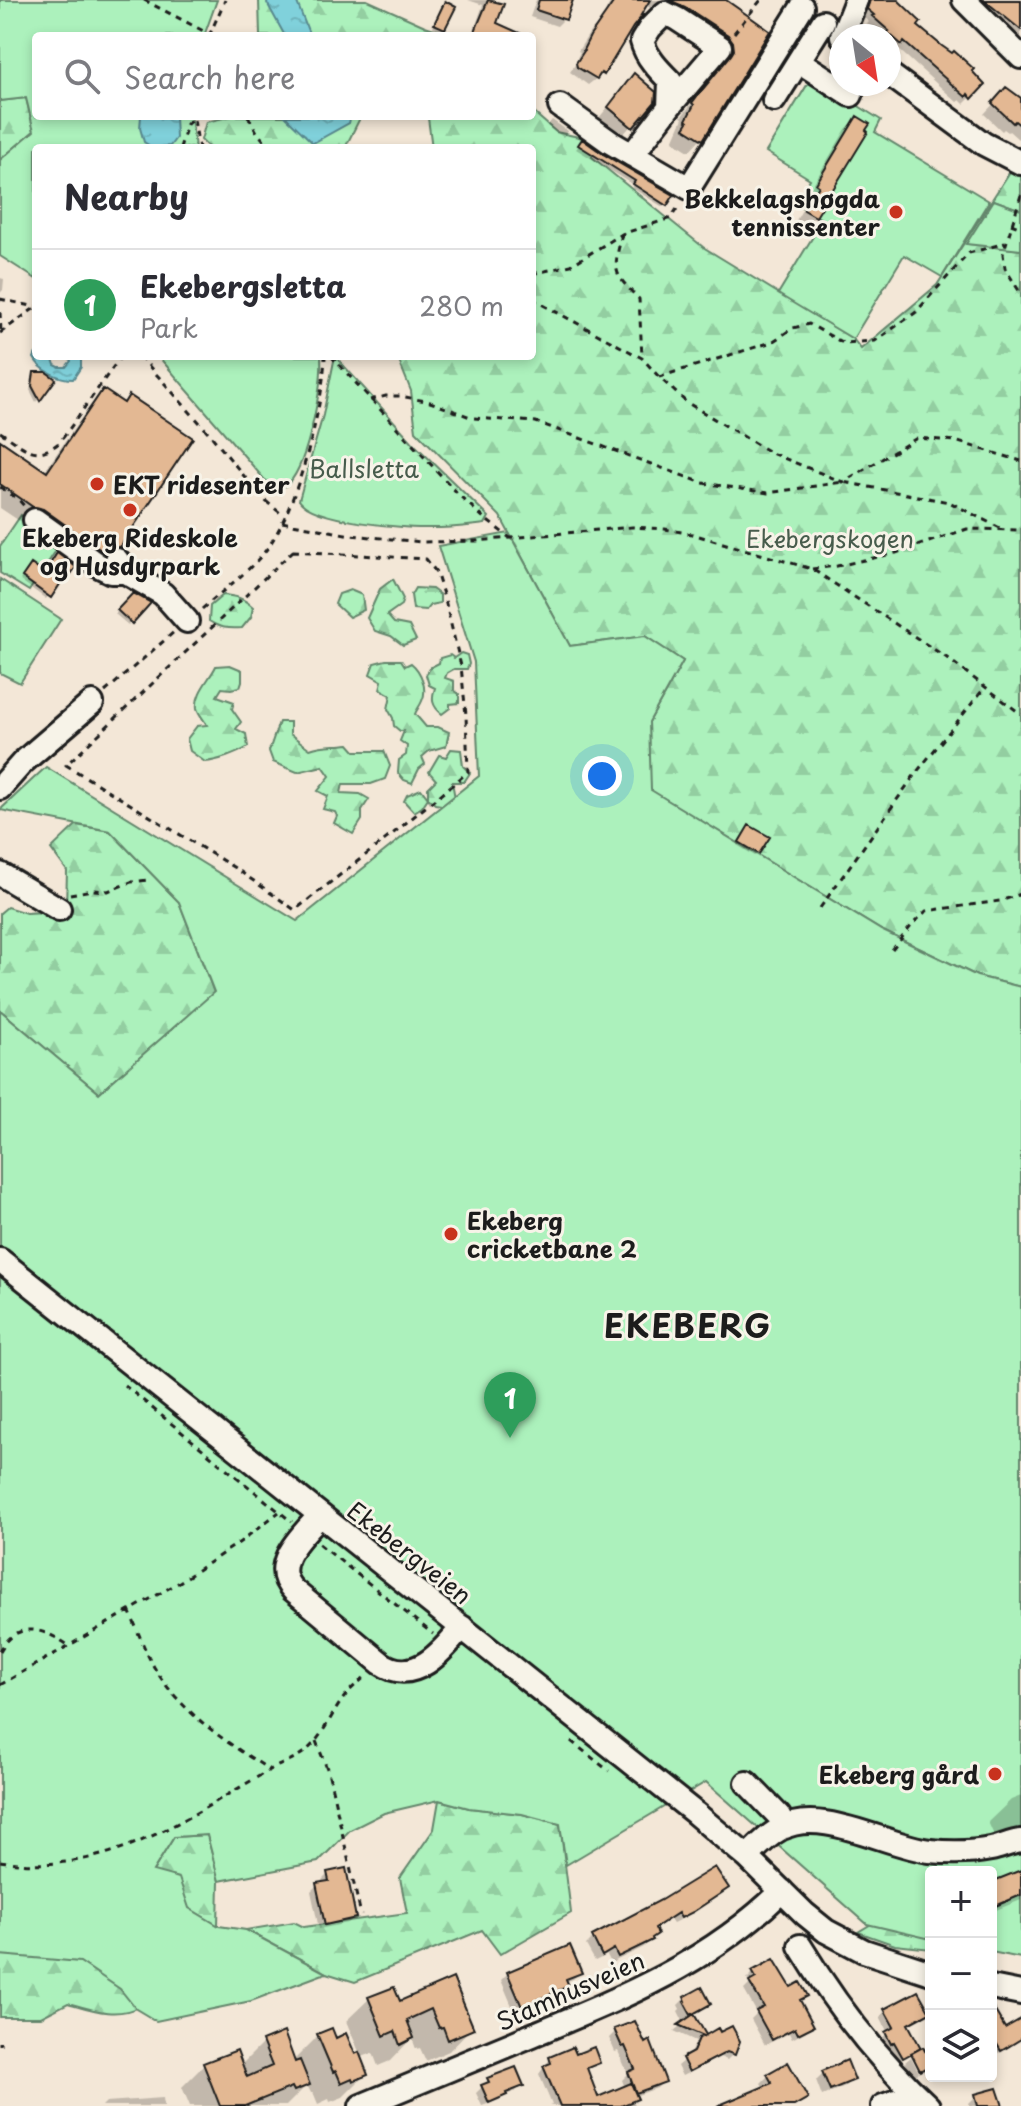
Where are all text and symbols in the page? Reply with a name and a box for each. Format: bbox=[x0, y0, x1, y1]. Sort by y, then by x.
north arrow bbox=[829, 24, 901, 96]
search box bbox=[32, 32, 536, 120]
icon: search bbox=[60, 54, 104, 98]
text: Search here bbox=[124, 54, 296, 99]
text: Nearby bbox=[64, 170, 189, 222]
place label: Bekkelagshøgda tennissenter bbox=[684, 180, 881, 244]
marker: Bekkelagshøgda tennissenter bbox=[887, 203, 905, 221]
text: Ekebergsletta bbox=[140, 263, 346, 308]
text: 1 bbox=[84, 286, 96, 325]
text: 280 m bbox=[419, 286, 504, 325]
text: Park bbox=[140, 308, 198, 347]
park label: Ballsletta bbox=[309, 450, 419, 486]
place label: EKT ridesenter bbox=[113, 466, 290, 502]
marker: EKT ridesenter bbox=[88, 475, 106, 493]
marker: Ekeberg Rideskole og Husdyrpark bbox=[121, 501, 139, 519]
place label: Ekeberg Rideskole og Husdyrpark bbox=[22, 519, 238, 583]
park label: Ekebergskogen bbox=[746, 520, 914, 556]
your location bbox=[582, 756, 622, 796]
place label: Ekeberg cricketbane 2 bbox=[467, 1202, 637, 1266]
marker: Ekeberg cricketbane 2 bbox=[442, 1225, 460, 1243]
district label: EKEBERG bbox=[604, 1301, 772, 1349]
pin: 1 bbox=[484, 1372, 536, 1438]
street label: Ekebergveien bbox=[340, 1492, 480, 1612]
place label: Ekeberg gård bbox=[819, 1756, 979, 1792]
marker: Ekeberg gård bbox=[986, 1765, 1004, 1783]
map controls bbox=[925, 1866, 997, 2082]
button: + bbox=[925, 1866, 997, 1938]
button: − bbox=[925, 1938, 997, 2010]
street label: Stamhusveien bbox=[490, 1941, 650, 2039]
button: layers bbox=[925, 2010, 997, 2082]

